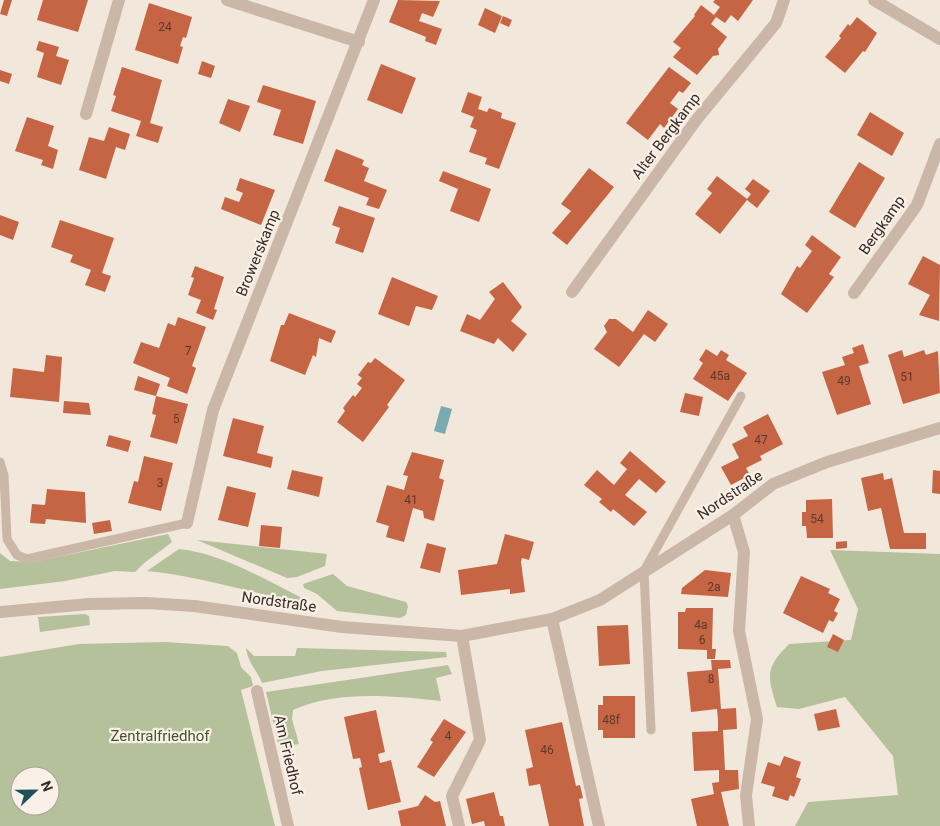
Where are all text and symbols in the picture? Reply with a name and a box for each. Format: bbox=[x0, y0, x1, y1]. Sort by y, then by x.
house number: 24 bbox=[158, 20, 172, 34]
street label: Alter Bergkamp bbox=[628, 89, 704, 183]
street label: Bergkamp bbox=[855, 192, 909, 258]
street label: Browerskamp bbox=[232, 207, 284, 299]
house number: 7 bbox=[185, 344, 192, 358]
house number: 45a bbox=[710, 369, 730, 383]
house number: 51 bbox=[900, 370, 914, 384]
house number: 49 bbox=[837, 374, 851, 388]
house number: 5 bbox=[173, 412, 180, 426]
house number: 47 bbox=[754, 433, 768, 447]
street label: Nordstraße bbox=[694, 467, 766, 523]
house number: 3 bbox=[157, 476, 163, 490]
house number: 41 bbox=[404, 493, 418, 507]
house number: 54 bbox=[810, 512, 824, 526]
house number: 2a bbox=[707, 580, 721, 594]
street label: Nordstraße bbox=[241, 588, 317, 616]
house number: 4a bbox=[694, 618, 708, 632]
house number: 6 bbox=[699, 633, 706, 647]
house number: 8 bbox=[708, 672, 715, 686]
street label: Am Friedhof bbox=[270, 713, 306, 798]
house number: 48f bbox=[602, 713, 621, 727]
park label: Zentralfriedhof bbox=[111, 727, 210, 745]
house number: 4 bbox=[445, 729, 452, 743]
house number: 46 bbox=[540, 743, 554, 757]
north arrow bbox=[10, 766, 60, 816]
text: N bbox=[38, 779, 56, 794]

